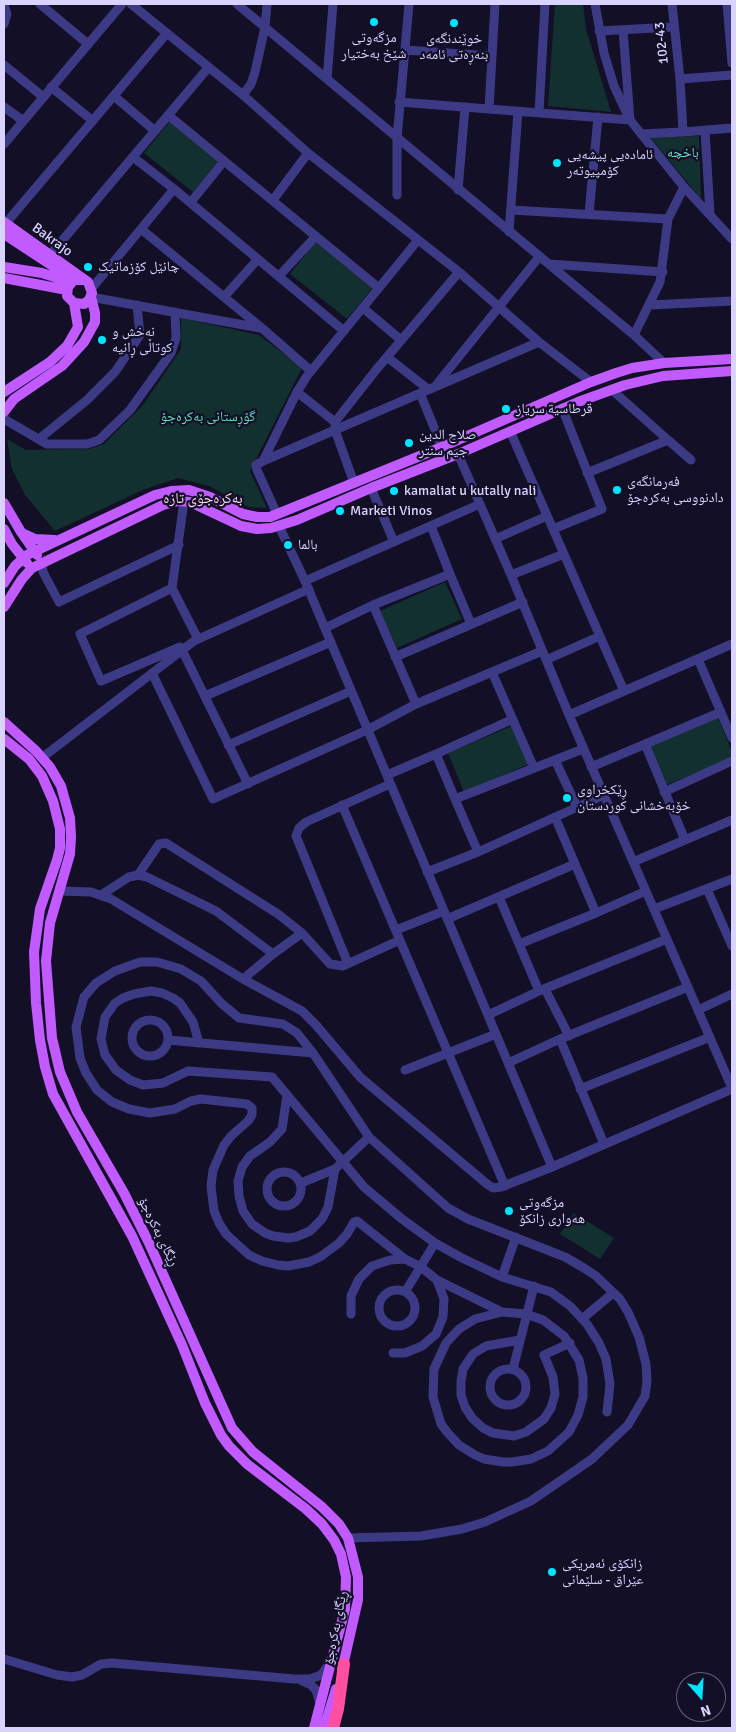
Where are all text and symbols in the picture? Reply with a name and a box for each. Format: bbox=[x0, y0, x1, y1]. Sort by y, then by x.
marker: مزگەوتی شێخ بەختیار bbox=[368, 16, 380, 28]
marker: خوێندنگەی بنەڕەتی ئامەد bbox=[448, 17, 460, 29]
street label: 102-43 bbox=[651, 21, 673, 65]
place label: مزگەوتی شێخ بەختیار bbox=[342, 30, 406, 62]
place label: خوێندنگەی بنەڕەتی ئامەد bbox=[420, 31, 488, 64]
park label: باخچە bbox=[667, 145, 699, 161]
place label: ئامادەیی پیشەیی کۆمپیوتەر bbox=[567, 147, 653, 180]
marker: ئامادەیی پیشەیی کۆمپیوتەر bbox=[551, 157, 563, 169]
street label: Bakrajo bbox=[28, 220, 76, 260]
place label: چانێل کۆزماتیک bbox=[98, 259, 179, 275]
marker: چانێل کۆزماتیک bbox=[82, 261, 94, 273]
place label: نەخش و کوتاڵی ڕانیە bbox=[112, 324, 172, 357]
marker: نەخش و کوتاڵی ڕانیە bbox=[96, 334, 108, 346]
place label: قرطاسية سرياز bbox=[516, 401, 593, 417]
marker: قرطاسية سرياز bbox=[500, 403, 512, 415]
park label: گۆڕستانی بەکرەجۆ bbox=[161, 409, 255, 425]
place label: صلاح الدين جيم سنتر bbox=[419, 427, 476, 460]
marker: صلاح الدين جيم سنتر bbox=[403, 437, 415, 449]
place label: فەرمانگەی دادنووسی بەکرەجۆ bbox=[627, 474, 724, 507]
place label: kamaliat u kutally nali bbox=[404, 483, 536, 499]
marker: فەرمانگەی دادنووسی بەکرەجۆ bbox=[611, 484, 623, 496]
marker: kamaliat u kutally nali bbox=[388, 485, 400, 497]
district label: بەکرەجۆی تازە bbox=[163, 490, 243, 508]
place label: Marketi Vinos bbox=[350, 503, 432, 519]
marker: Marketi Vinos bbox=[334, 505, 346, 517]
place label: بالما bbox=[298, 537, 318, 553]
marker: بالما bbox=[282, 539, 294, 551]
place label: ڕێکخراوی خۆبەخشانی کوردستان bbox=[577, 782, 690, 814]
marker: ڕێکخراوی خۆبەخشانی کوردستان bbox=[561, 792, 573, 804]
street label: ڕێگای بەکرەجۆ bbox=[134, 1195, 182, 1269]
place label: مزگەوتی هەواری زانکۆ bbox=[519, 1195, 585, 1228]
marker: مزگەوتی هەواری زانکۆ bbox=[503, 1205, 515, 1217]
place label: زانکۆی ئەمریکی عێراق - سلێمانی bbox=[562, 1556, 644, 1588]
marker: زانکۆی ئەمریکی عێراق - سلێمانی bbox=[546, 1566, 558, 1578]
street label: ڕێگای بەکرەجۆ bbox=[321, 1590, 351, 1666]
north arrow bbox=[676, 1672, 726, 1722]
text: N bbox=[698, 1701, 713, 1720]

